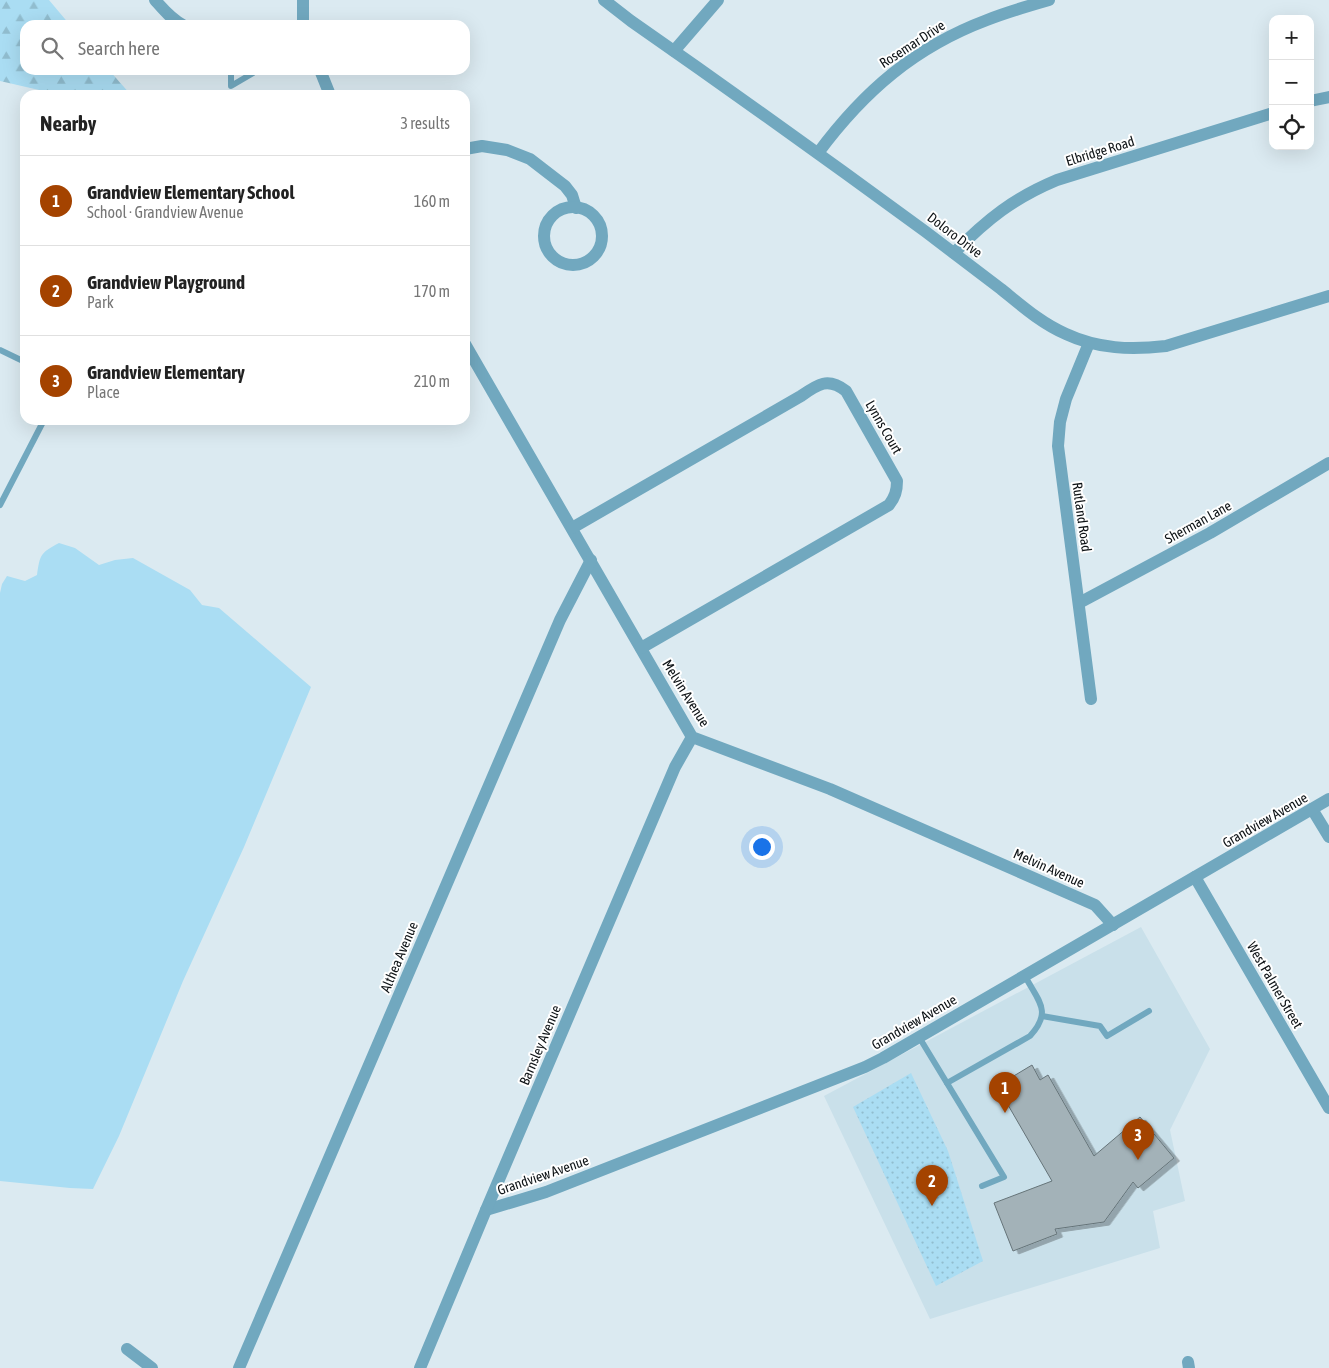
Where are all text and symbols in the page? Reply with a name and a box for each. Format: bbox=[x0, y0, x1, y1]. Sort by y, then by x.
map controls bbox=[1269, 15, 1314, 150]
button: + bbox=[1269, 15, 1314, 60]
street label: Rosemar Drive bbox=[876, 17, 948, 71]
search box bbox=[20, 20, 470, 75]
icon: search bbox=[38, 34, 66, 62]
text: Search here bbox=[78, 37, 160, 59]
button: − bbox=[1269, 60, 1314, 105]
button: locate bbox=[1269, 105, 1314, 150]
text: Nearby bbox=[40, 111, 96, 135]
text: 3 results bbox=[400, 114, 450, 132]
street label: Elbridge Road bbox=[1064, 133, 1136, 169]
text: Grandview Elementary School bbox=[87, 181, 294, 203]
text: 1 bbox=[52, 192, 60, 210]
text: 160 m bbox=[414, 192, 450, 210]
text: School · Grandview Avenue bbox=[87, 203, 244, 221]
street label: Doloro Drive bbox=[924, 209, 986, 261]
text: Grandview Playground bbox=[87, 271, 245, 293]
text: 2 bbox=[52, 282, 60, 300]
text: 170 m bbox=[414, 282, 450, 300]
text: Park bbox=[87, 293, 114, 311]
text: Grandview Elementary bbox=[87, 361, 245, 383]
text: 3 bbox=[52, 372, 60, 390]
text: 210 m bbox=[414, 372, 450, 390]
text: Place bbox=[87, 383, 120, 401]
street label: Lynns Court bbox=[862, 398, 906, 456]
street label: Rutland Road bbox=[1069, 481, 1095, 553]
street label: Sherman Lane bbox=[1162, 497, 1234, 547]
street label: Melvin Avenue bbox=[659, 657, 713, 729]
street label: Grandview Avenue bbox=[1220, 789, 1310, 851]
your location bbox=[749, 834, 775, 860]
street label: Melvin Avenue bbox=[1011, 845, 1087, 891]
street label: Althea Avenue bbox=[377, 919, 421, 995]
street label: West Palmer Street bbox=[1244, 939, 1306, 1031]
street label: Grandview Avenue bbox=[869, 991, 959, 1053]
street label: Barnsley Avenue bbox=[516, 1003, 564, 1087]
pin: 1 bbox=[989, 1072, 1021, 1113]
pin: 3 bbox=[1122, 1119, 1154, 1160]
street label: Grandview Avenue bbox=[495, 1152, 591, 1198]
pin: 2 bbox=[916, 1165, 948, 1206]

